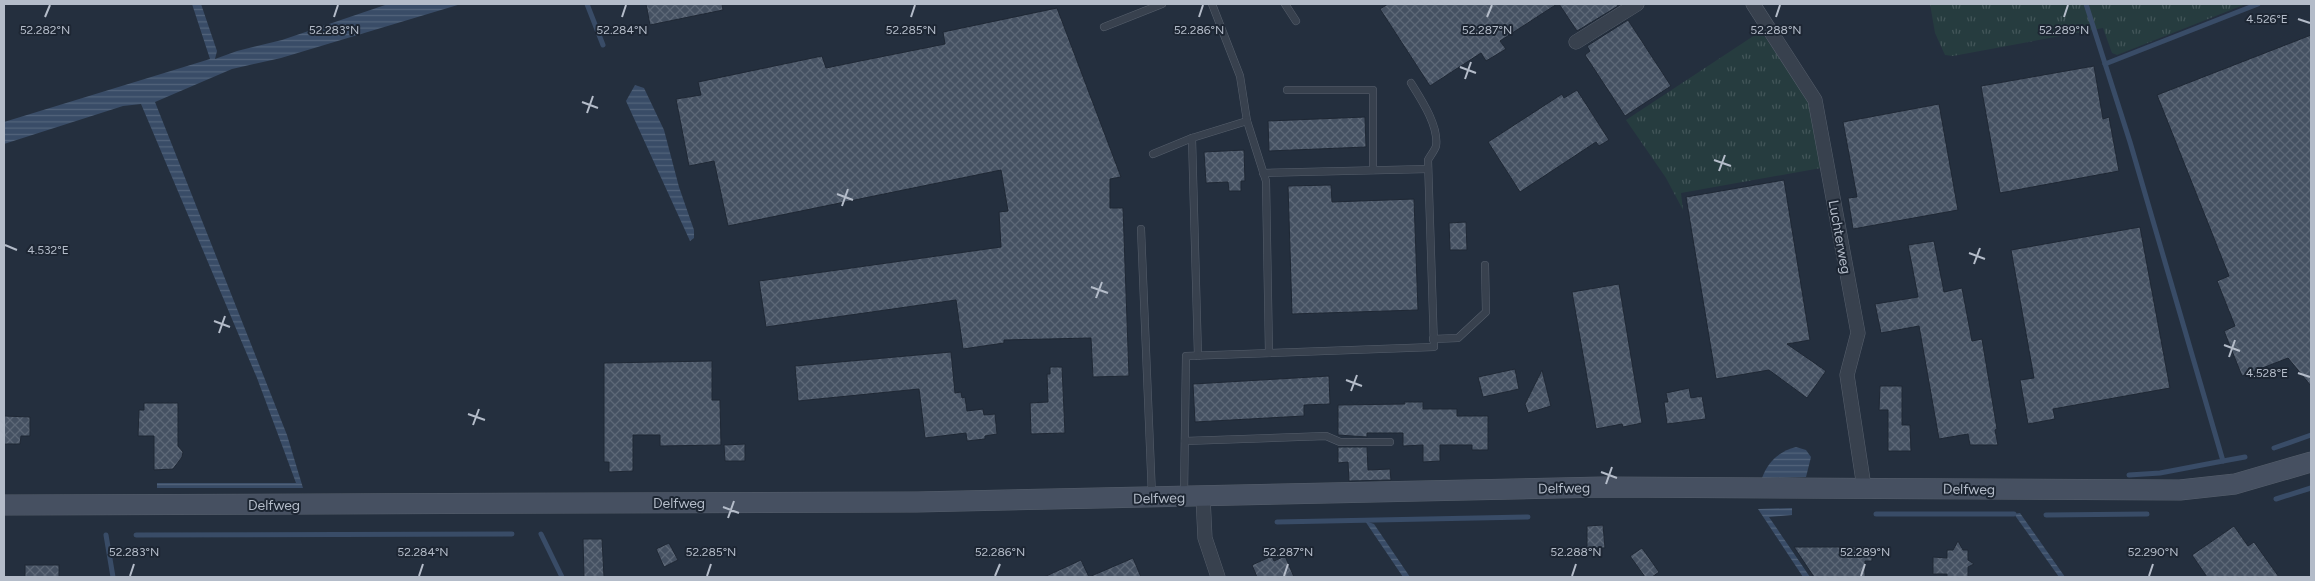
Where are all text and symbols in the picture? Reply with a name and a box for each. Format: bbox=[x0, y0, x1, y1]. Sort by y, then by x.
text: 4.526°E bbox=[2246, 12, 2288, 26]
text: 52.282°N bbox=[20, 23, 70, 37]
text: 52.283°N bbox=[309, 23, 359, 37]
text: 52.284°N bbox=[596, 23, 648, 37]
text: 52.285°N bbox=[886, 23, 936, 37]
text: 52.286°N bbox=[1174, 23, 1224, 37]
text: 52.287°N bbox=[1462, 23, 1512, 37]
text: 52.288°N bbox=[1750, 23, 1802, 37]
text: 52.289°N bbox=[2039, 23, 2089, 37]
street label: Luchterweg bbox=[1825, 199, 1854, 275]
text: 4.532°E bbox=[27, 243, 69, 257]
text: 4.528°E bbox=[2246, 366, 2288, 380]
street label: Delfweg bbox=[1538, 480, 1590, 497]
street label: Delfweg bbox=[1943, 481, 1995, 498]
street label: Delfweg bbox=[1133, 490, 1185, 507]
street label: Delfweg bbox=[653, 495, 705, 512]
street label: Delfweg bbox=[248, 497, 300, 514]
text: 52.283°N bbox=[109, 545, 159, 559]
text: 52.284°N bbox=[397, 545, 449, 559]
text: 52.285°N bbox=[686, 545, 736, 559]
text: 52.286°N bbox=[975, 545, 1025, 559]
text: 52.287°N bbox=[1263, 545, 1313, 559]
text: 52.288°N bbox=[1550, 545, 1602, 559]
text: 52.289°N bbox=[1840, 545, 1890, 559]
text: 52.290°N bbox=[2127, 545, 2179, 559]

